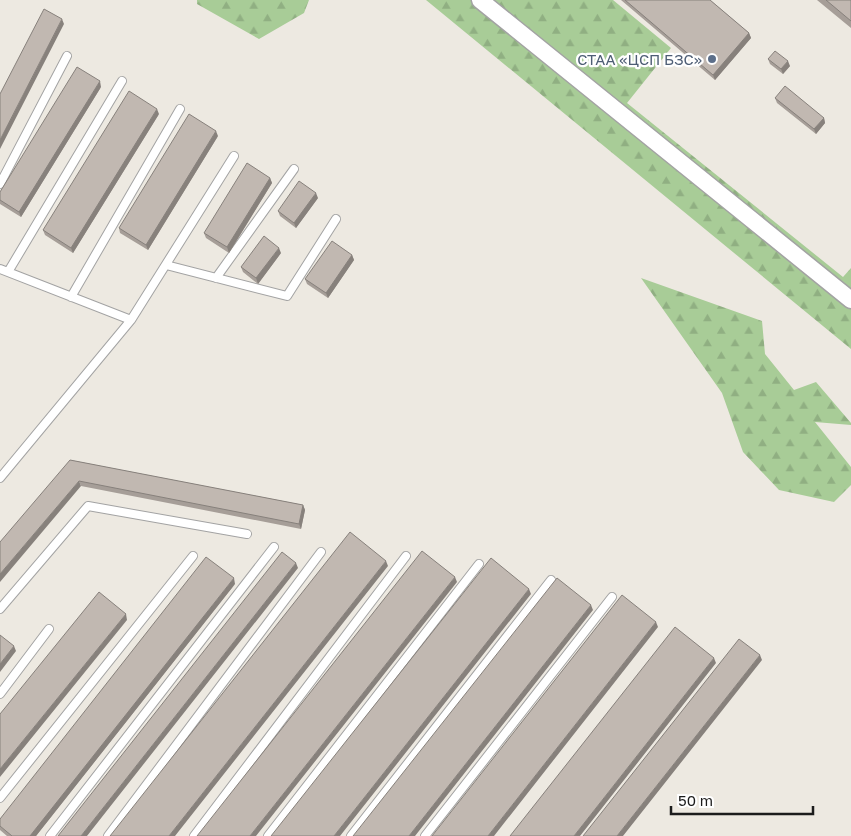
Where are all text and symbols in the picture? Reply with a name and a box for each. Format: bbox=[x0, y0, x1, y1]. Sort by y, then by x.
place label: СТАА «ЦСП БЗС» bbox=[577, 50, 702, 68]
marker: СТАА «ЦСП БЗС» bbox=[706, 53, 718, 65]
scale bar bbox=[671, 784, 814, 816]
text: 50 m bbox=[678, 791, 713, 809]

